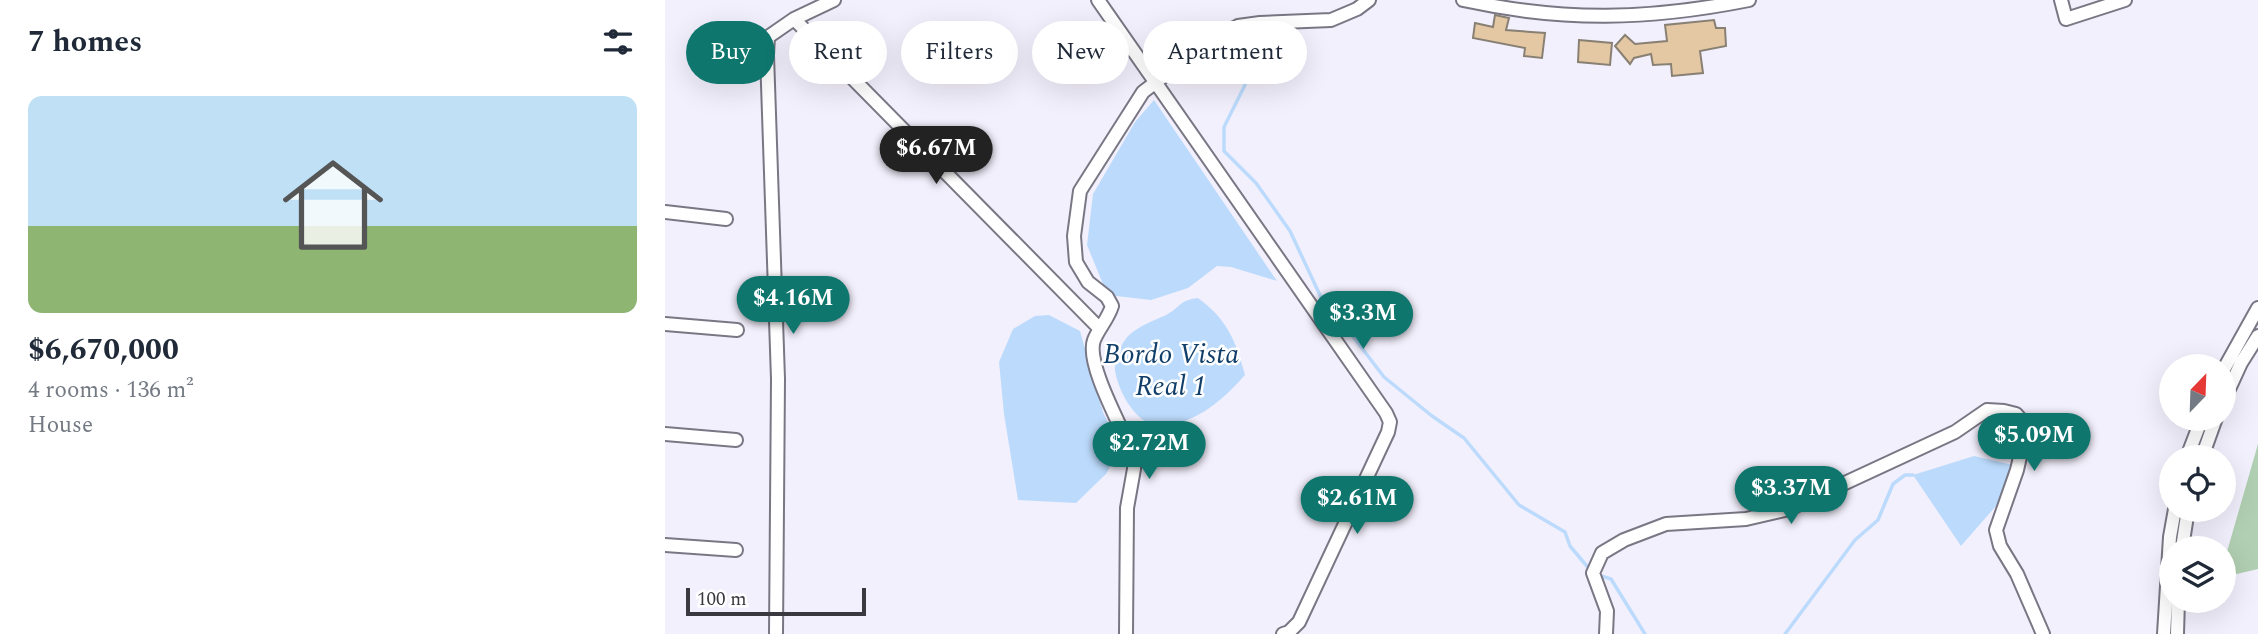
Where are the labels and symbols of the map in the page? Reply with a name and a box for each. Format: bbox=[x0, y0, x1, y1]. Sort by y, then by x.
pin: $6.67M bbox=[879, 127, 993, 186]
pin: $4.16M bbox=[736, 276, 850, 336]
pin: $3.3M bbox=[1314, 292, 1412, 351]
water label: Bordo Vista Real 1 bbox=[1103, 333, 1239, 408]
north arrow bbox=[2159, 354, 2237, 430]
pin: $5.09M bbox=[1977, 414, 2091, 473]
pin: $2.72M bbox=[1092, 421, 1206, 481]
pin: $3.37M bbox=[1734, 466, 1848, 526]
pin: $2.61M bbox=[1300, 476, 1414, 536]
scale bar bbox=[686, 585, 866, 617]

